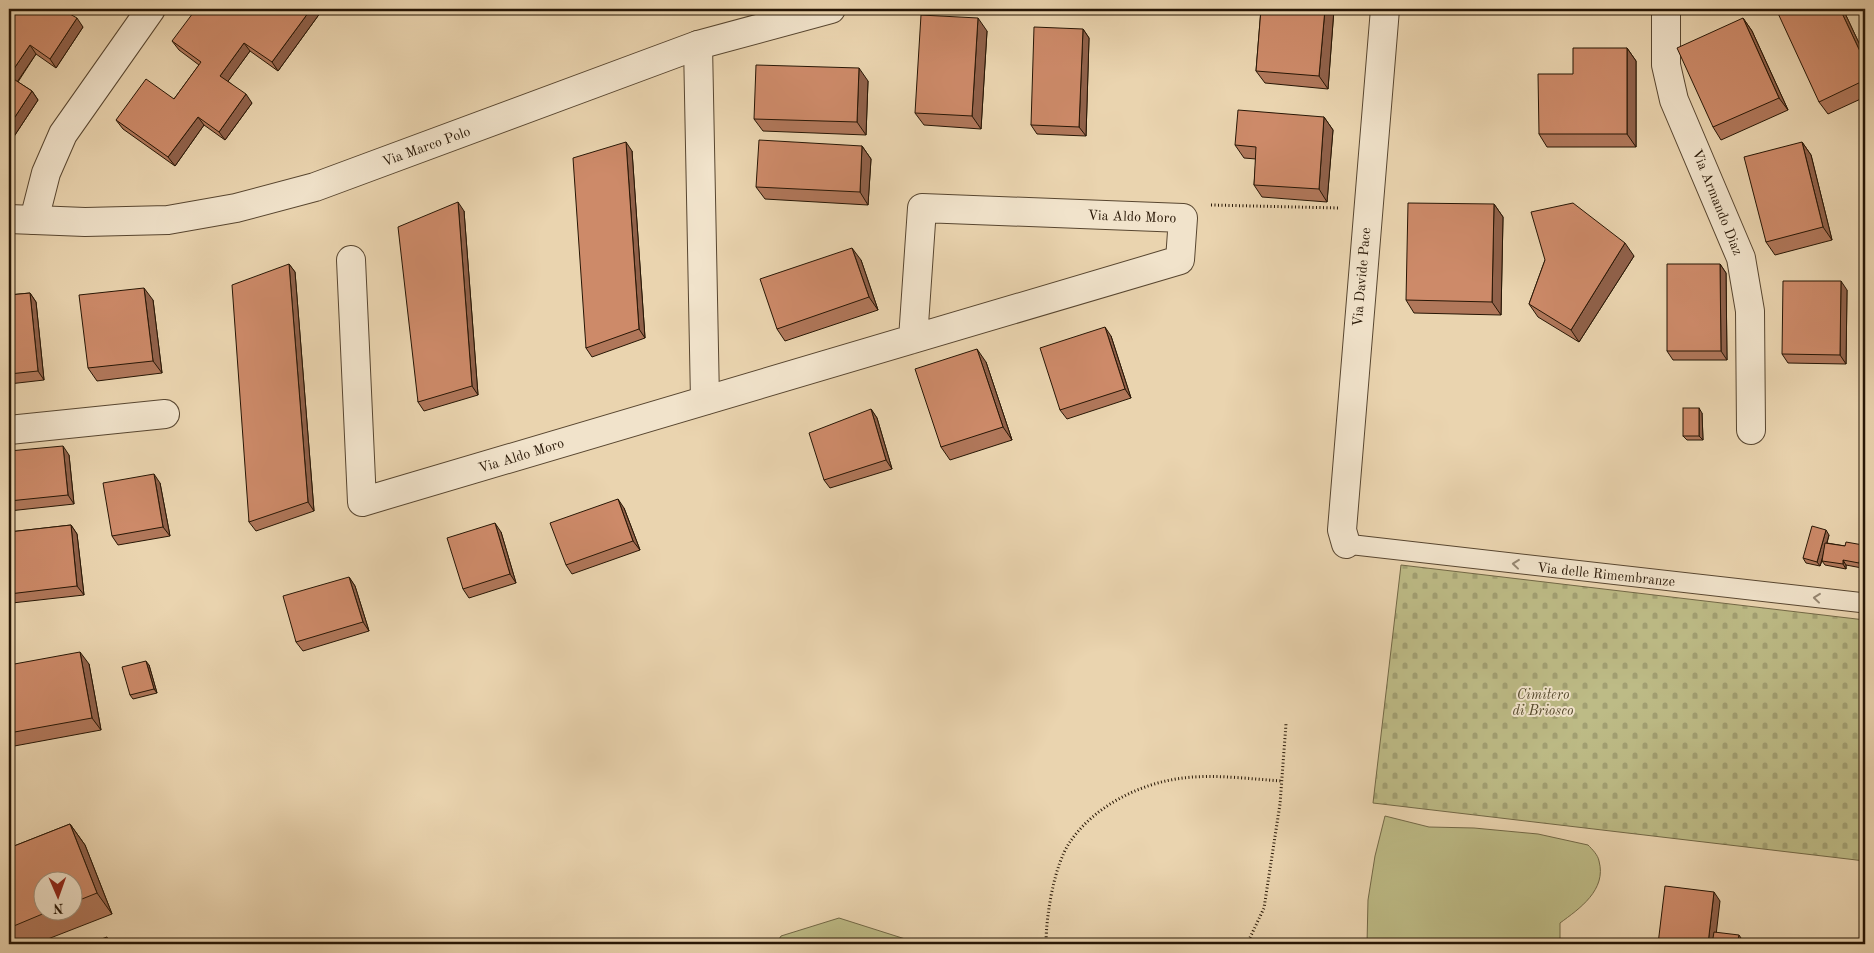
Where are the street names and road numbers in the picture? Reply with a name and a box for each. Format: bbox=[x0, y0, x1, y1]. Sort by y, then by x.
street label: Via Marco Polo bbox=[380, 125, 472, 169]
street label: Via Armando Diaz bbox=[1689, 147, 1745, 257]
street label: Via Aldo Moro bbox=[1087, 208, 1177, 226]
street label: Via Davide Pace bbox=[1351, 227, 1373, 327]
street label: Via Aldo Moro bbox=[477, 436, 566, 476]
street label: Via delle Rimembranze bbox=[1536, 561, 1676, 589]

